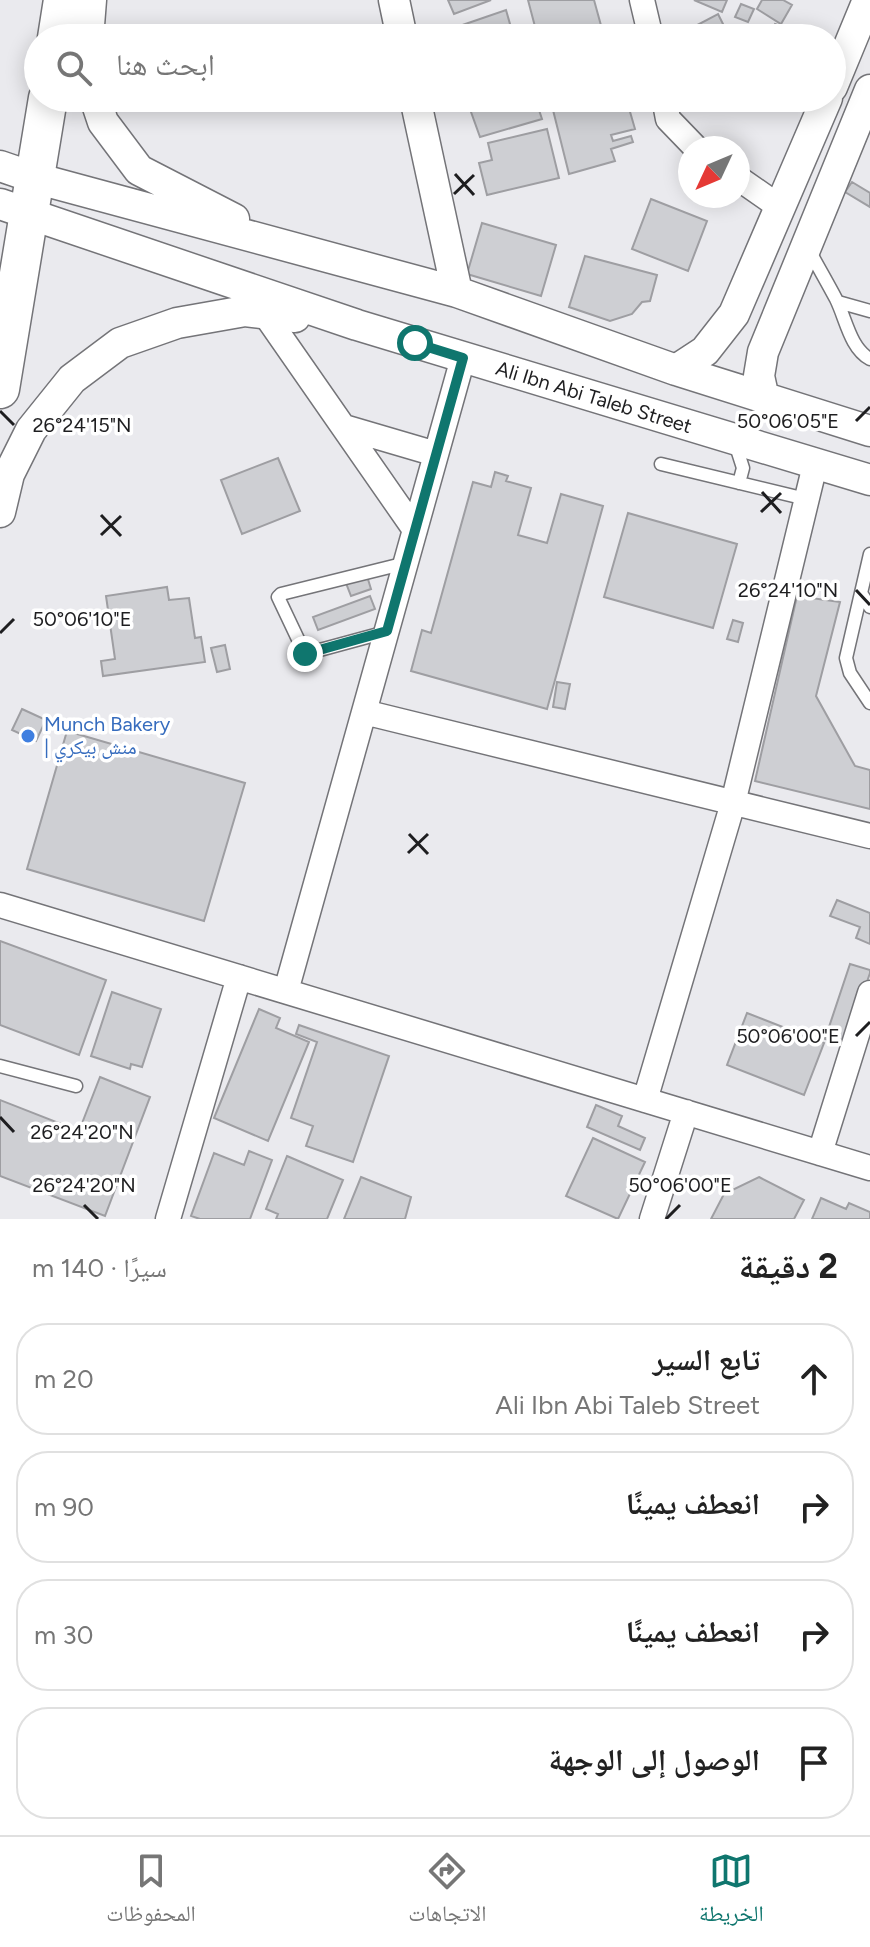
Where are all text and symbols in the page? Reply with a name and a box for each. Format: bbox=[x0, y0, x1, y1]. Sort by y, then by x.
search box bbox=[24, 24, 846, 112]
icon: search bbox=[52, 46, 96, 90]
text: ابحث هنا bbox=[116, 46, 215, 83]
north arrow bbox=[678, 136, 750, 208]
route start bbox=[397, 325, 433, 361]
street label: Ali Ibn Abi Taleb Street bbox=[493, 356, 695, 438]
text: 50°06'05"E bbox=[737, 409, 839, 433]
text: 26°24'15"N bbox=[32, 413, 132, 437]
text: 26°24'10"N bbox=[738, 578, 838, 602]
text: 50°06'10"E bbox=[32, 607, 132, 631]
route end bbox=[287, 636, 323, 672]
place label: Munch Bakery | منش بيكري bbox=[44, 712, 171, 763]
marker: Munch Bakery | منش بيكري bbox=[19, 727, 37, 745]
text: 50°06'00"E bbox=[736, 1024, 840, 1048]
text: 26°24'20"N bbox=[30, 1120, 134, 1144]
text: 26°24'20"N bbox=[32, 1173, 136, 1197]
text: 50°06'00"E bbox=[628, 1173, 732, 1197]
text: 2 دقيقة bbox=[739, 1246, 838, 1287]
text: سيرًا · 140 m bbox=[32, 1252, 167, 1284]
text: تابع السير bbox=[653, 1341, 760, 1378]
icon: ahead bbox=[792, 1357, 836, 1401]
text: 20 m bbox=[34, 1363, 94, 1395]
text: Ali Ibn Abi Taleb Street bbox=[495, 1389, 760, 1421]
text: انعطف يمينًا bbox=[626, 1485, 760, 1522]
icon: right bbox=[792, 1485, 836, 1529]
text: 90 m bbox=[34, 1491, 94, 1523]
text: انعطف يمينًا bbox=[626, 1613, 760, 1650]
icon: right bbox=[792, 1613, 836, 1657]
text: 30 m bbox=[34, 1619, 93, 1651]
text: الوصول إلى الوجهة bbox=[548, 1741, 760, 1778]
icon: arrive bbox=[792, 1741, 836, 1785]
tab: المحفوظات bbox=[106, 1849, 196, 1935]
tab: الاتجاهات bbox=[408, 1849, 486, 1935]
tab: الخريطة bbox=[699, 1849, 764, 1935]

